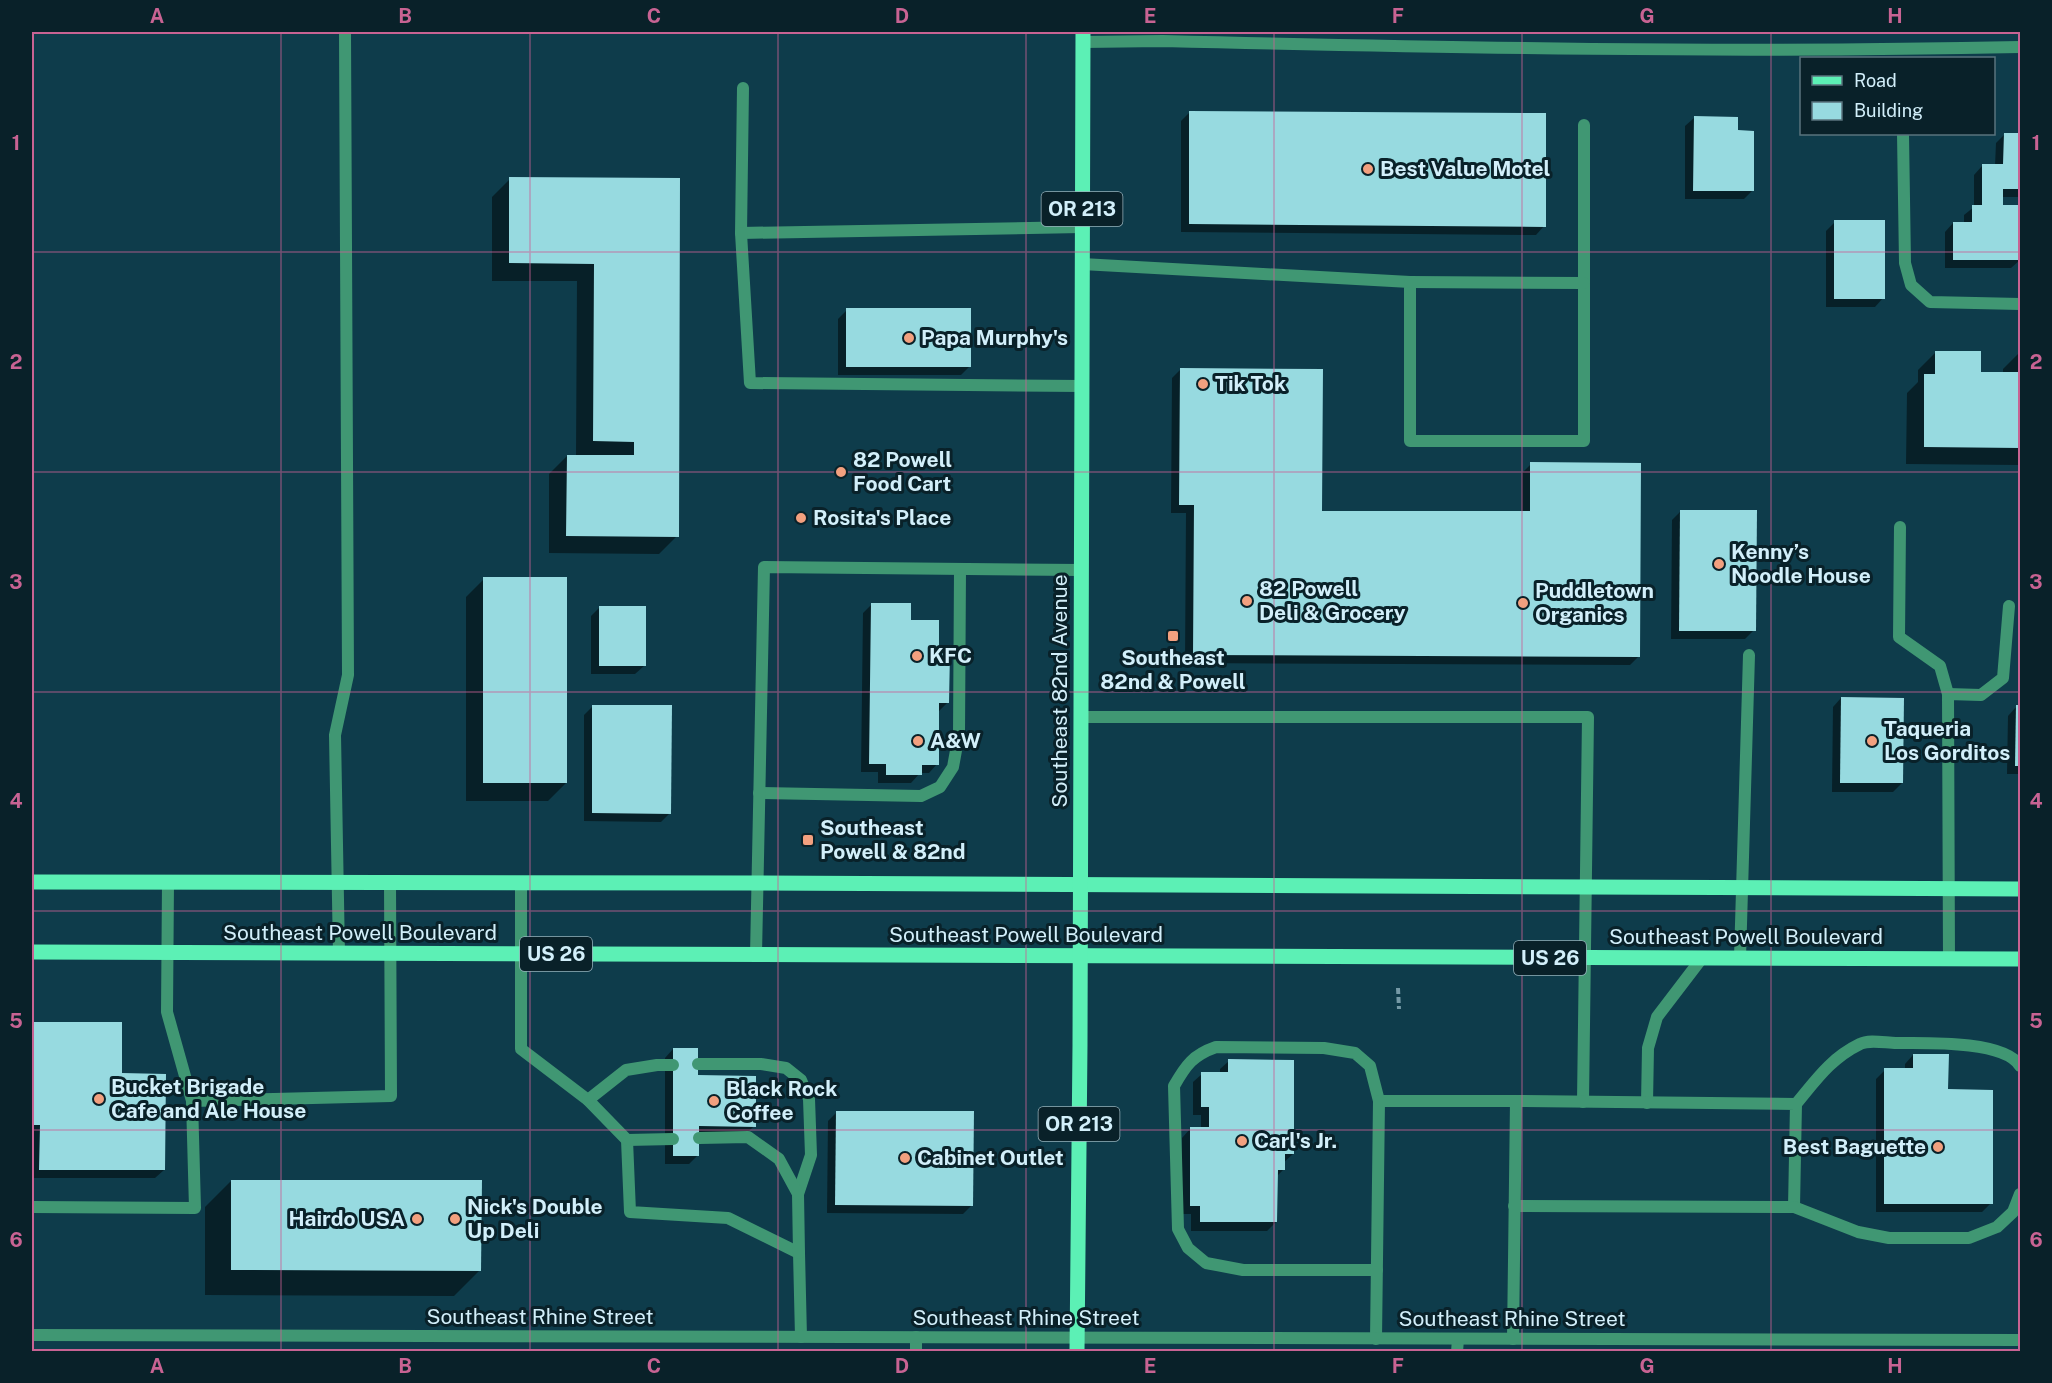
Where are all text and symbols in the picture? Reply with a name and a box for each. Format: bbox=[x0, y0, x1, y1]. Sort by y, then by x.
text: A bbox=[150, 4, 164, 28]
text: B bbox=[398, 4, 412, 28]
text: C bbox=[647, 4, 661, 28]
text: D bbox=[895, 4, 909, 28]
text: E bbox=[1144, 4, 1156, 28]
text: F bbox=[1392, 4, 1404, 28]
text: G bbox=[1639, 4, 1655, 28]
text: H bbox=[1887, 4, 1903, 28]
legend bbox=[1800, 57, 1995, 135]
text: Road bbox=[1854, 70, 1897, 91]
text: Building bbox=[1854, 100, 1923, 121]
text: 1 bbox=[12, 131, 20, 155]
text: 1 bbox=[2032, 131, 2040, 155]
place label: Best Value Motel bbox=[1380, 156, 1551, 181]
marker: Best Value Motel bbox=[1361, 162, 1375, 176]
road number: OR 213 bbox=[1042, 192, 1122, 226]
place label: Papa Murphy's bbox=[921, 325, 1068, 350]
marker: Papa Murphy's bbox=[902, 331, 916, 345]
text: 2 bbox=[10, 350, 22, 374]
text: 2 bbox=[2030, 350, 2042, 374]
place label: Tik Tok bbox=[1215, 371, 1286, 396]
marker: Tik Tok bbox=[1196, 377, 1210, 391]
place label: 82 Powell Food Cart bbox=[853, 447, 952, 496]
marker: 82 Powell Food Cart bbox=[834, 465, 848, 479]
place label: Rosita's Place bbox=[813, 505, 951, 530]
marker: Rosita's Place bbox=[794, 511, 808, 525]
place label: Kenny’s Noodle House bbox=[1731, 539, 1871, 588]
marker: Kenny’s Noodle House bbox=[1712, 557, 1726, 571]
text: 3 bbox=[9, 570, 23, 594]
text: 3 bbox=[2029, 570, 2043, 594]
street label: Southeast 82nd Avenue bbox=[1047, 574, 1072, 808]
place label: 82 Powell Deli & Grocery bbox=[1259, 576, 1406, 625]
place label: Puddletown Organics bbox=[1535, 578, 1654, 627]
marker: 82 Powell Deli & Grocery bbox=[1240, 594, 1254, 608]
marker: Puddletown Organics bbox=[1516, 596, 1530, 610]
marker: Southeast 82nd & Powell bbox=[1166, 629, 1180, 643]
place label: KFC bbox=[929, 643, 972, 668]
place label: Southeast 82nd & Powell bbox=[1100, 645, 1246, 694]
marker: KFC bbox=[910, 649, 924, 663]
place label: Taqueria Los Gorditos bbox=[1884, 716, 2010, 765]
place label: A&W bbox=[930, 728, 981, 753]
marker: A&W bbox=[911, 734, 925, 748]
marker: Taqueria Los Gorditos bbox=[1865, 734, 1879, 748]
text: 4 bbox=[9, 789, 23, 813]
text: 4 bbox=[2029, 789, 2043, 813]
place label: Southeast Powell & 82nd bbox=[820, 815, 966, 864]
marker: Southeast Powell & 82nd bbox=[801, 833, 815, 847]
street label: Southeast Powell Boulevard bbox=[223, 920, 497, 945]
street label: Southeast Powell Boulevard bbox=[889, 922, 1163, 947]
street label: Southeast Powell Boulevard bbox=[1609, 924, 1883, 949]
road number: US 26 bbox=[520, 937, 592, 971]
road number: US 26 bbox=[1514, 941, 1586, 975]
text: 5 bbox=[9, 1009, 23, 1033]
text: 5 bbox=[2029, 1009, 2043, 1033]
place label: Bucket Brigade Cafe and Ale House bbox=[111, 1074, 306, 1123]
place label: Black Rock Coffee bbox=[726, 1076, 837, 1125]
marker: Bucket Brigade Cafe and Ale House bbox=[92, 1092, 106, 1106]
marker: Black Rock Coffee bbox=[707, 1094, 721, 1108]
road number: OR 213 bbox=[1038, 1107, 1120, 1141]
place label: Carl's Jr. bbox=[1254, 1128, 1337, 1153]
marker: Carl's Jr. bbox=[1235, 1134, 1249, 1148]
place label: Best Baguette bbox=[1783, 1134, 1926, 1159]
marker: Best Baguette bbox=[1931, 1140, 1945, 1154]
place label: Cabinet Outlet bbox=[917, 1145, 1064, 1170]
marker: Cabinet Outlet bbox=[898, 1151, 912, 1165]
place label: Nick's Double Up Deli bbox=[467, 1194, 603, 1243]
place label: Hairdo USA bbox=[288, 1206, 405, 1231]
marker: Hairdo USA bbox=[410, 1212, 424, 1226]
marker: Nick's Double Up Deli bbox=[448, 1212, 462, 1226]
text: 6 bbox=[9, 1228, 23, 1252]
text: 6 bbox=[2029, 1228, 2043, 1252]
street label: Southeast Rhine Street bbox=[426, 1304, 654, 1329]
street label: Southeast Rhine Street bbox=[912, 1305, 1140, 1330]
street label: Southeast Rhine Street bbox=[1398, 1306, 1626, 1331]
text: A bbox=[150, 1354, 164, 1378]
text: B bbox=[398, 1354, 412, 1378]
text: C bbox=[647, 1354, 661, 1378]
text: D bbox=[895, 1354, 909, 1378]
text: E bbox=[1144, 1354, 1156, 1378]
text: F bbox=[1392, 1354, 1404, 1378]
text: G bbox=[1639, 1354, 1655, 1378]
text: H bbox=[1887, 1354, 1903, 1378]

